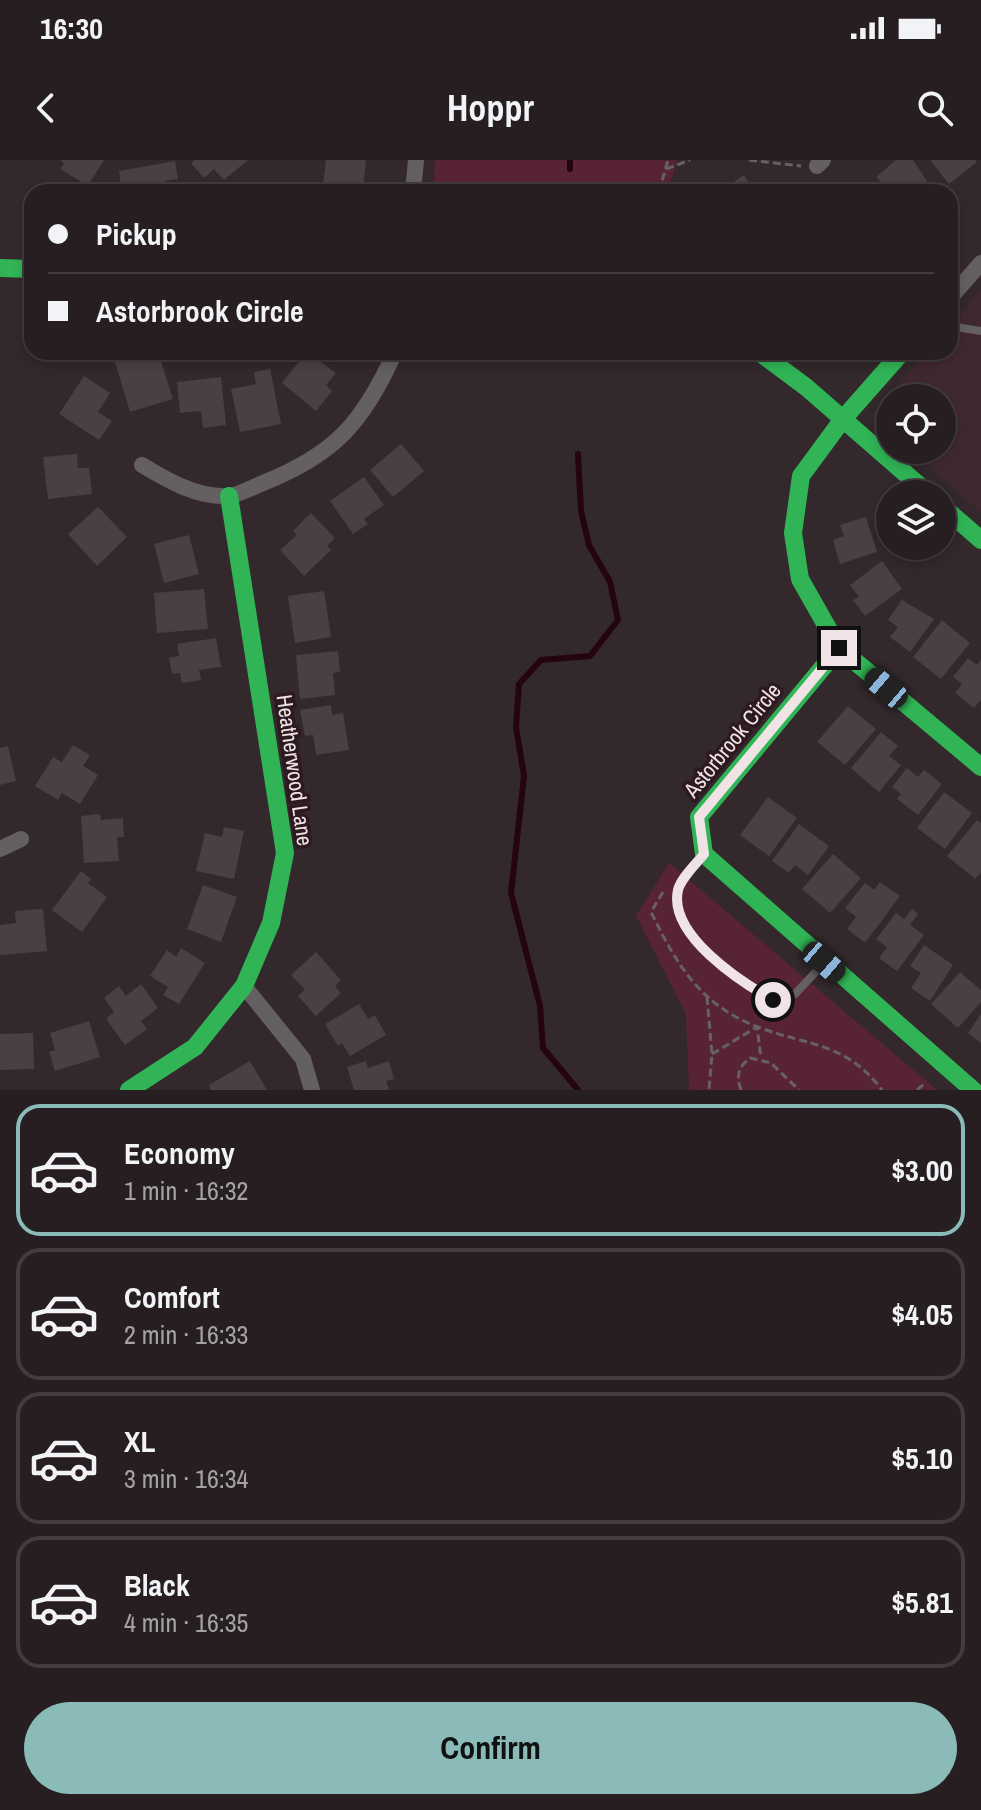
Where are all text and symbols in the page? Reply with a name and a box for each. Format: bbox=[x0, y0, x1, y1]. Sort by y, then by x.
text: 16:30 bbox=[40, 8, 103, 48]
text: Hoppr bbox=[447, 84, 534, 132]
icon: back bbox=[24, 86, 68, 130]
icon: search bbox=[913, 86, 957, 130]
text: Pickup bbox=[96, 214, 177, 254]
text: Astorbrook Circle bbox=[96, 291, 304, 331]
map controls bbox=[876, 384, 956, 560]
button: locate bbox=[876, 384, 956, 464]
button: layers bbox=[876, 480, 956, 560]
route end bbox=[821, 630, 857, 666]
car bbox=[860, 663, 912, 713]
street label: Astorbrook Circle bbox=[676, 676, 788, 804]
street label: Heatherwood Lane bbox=[270, 692, 320, 848]
car bbox=[798, 937, 850, 987]
route start bbox=[755, 982, 791, 1018]
text: Economy bbox=[124, 1133, 235, 1173]
icon: car bbox=[28, 1134, 100, 1206]
text: $3.00 bbox=[891, 1150, 953, 1190]
text: 1 min · 16:32 bbox=[124, 1173, 248, 1208]
text: Comfort bbox=[124, 1277, 220, 1317]
icon: car bbox=[28, 1278, 100, 1350]
text: $4.05 bbox=[891, 1294, 953, 1334]
text: 2 min · 16:33 bbox=[124, 1317, 248, 1352]
text: XL bbox=[124, 1421, 155, 1461]
icon: car bbox=[28, 1422, 100, 1494]
text: $5.10 bbox=[891, 1438, 953, 1478]
text: 3 min · 16:34 bbox=[124, 1461, 248, 1496]
text: Black bbox=[124, 1565, 190, 1605]
icon: car bbox=[28, 1566, 100, 1638]
text: $5.81 bbox=[891, 1582, 953, 1622]
text: 4 min · 16:35 bbox=[124, 1605, 248, 1640]
button: Confirm bbox=[24, 1702, 957, 1794]

